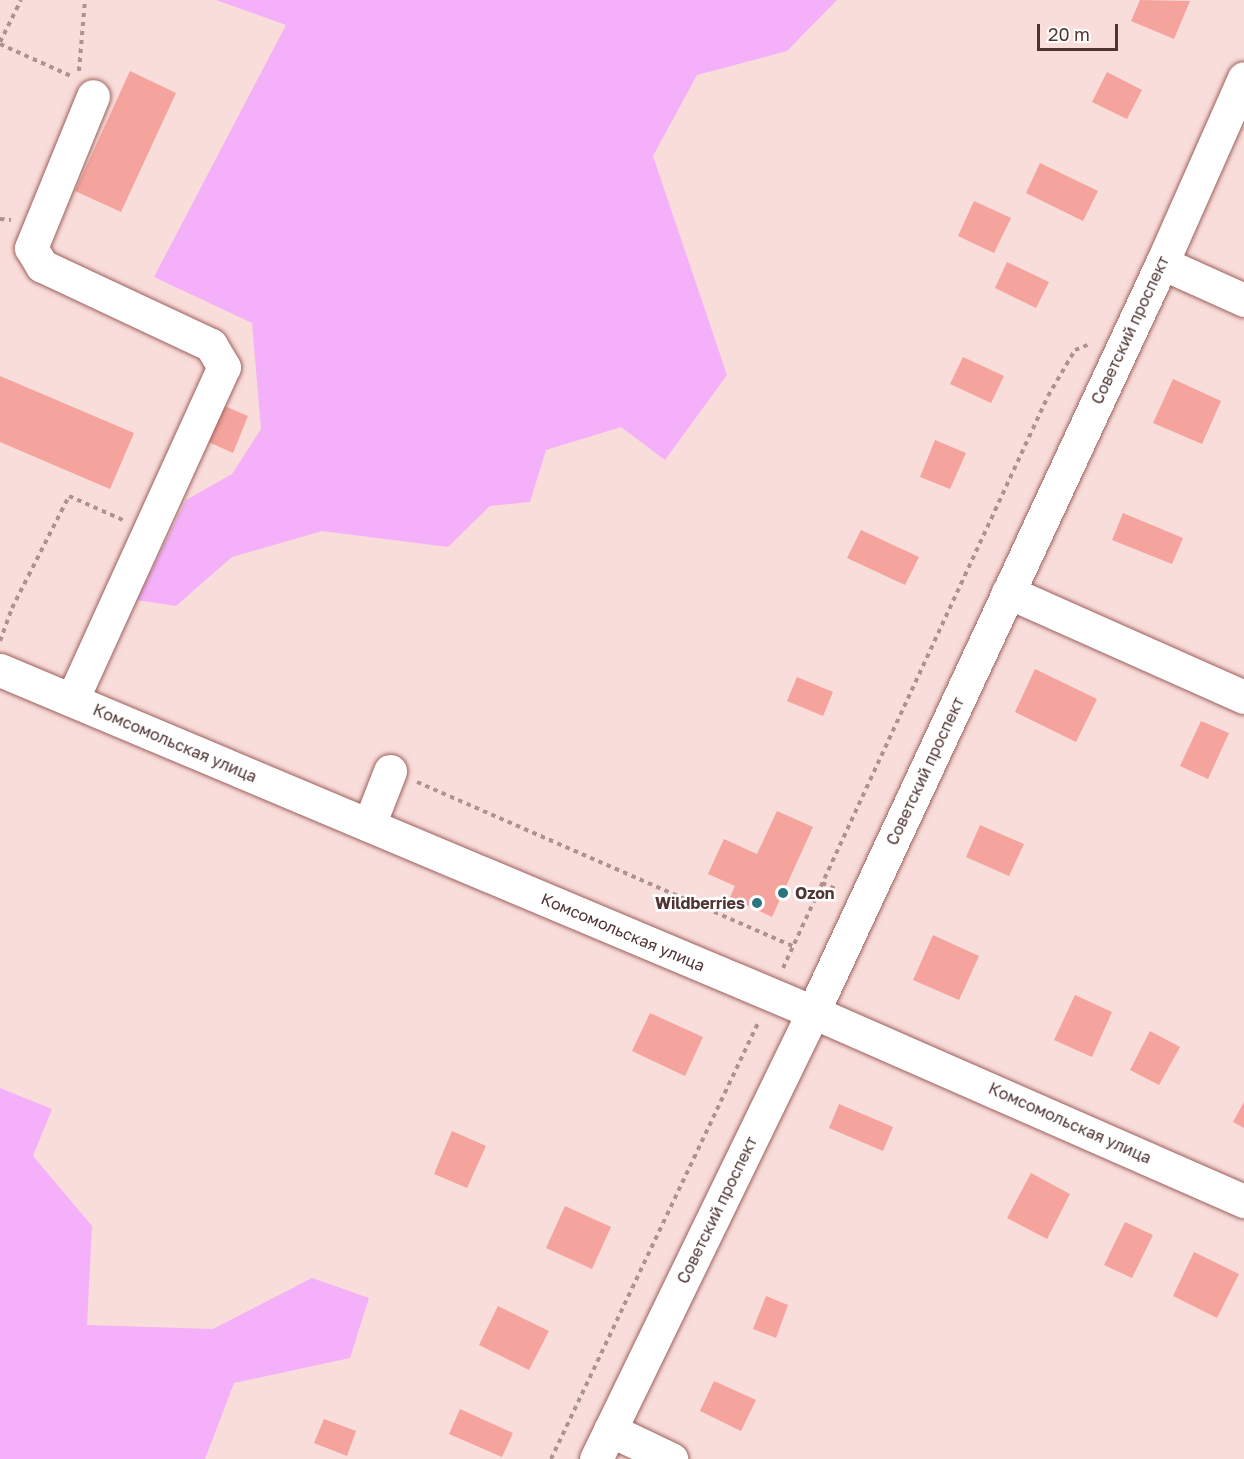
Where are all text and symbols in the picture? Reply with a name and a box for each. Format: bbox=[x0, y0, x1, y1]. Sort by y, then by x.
scale bar bbox=[1040, 12, 1121, 50]
text: 20 m bbox=[1048, 23, 1090, 45]
street label: Советский проспект bbox=[1087, 253, 1173, 407]
street label: Советский проспект bbox=[882, 694, 968, 848]
street label: Комсомольская улица bbox=[90, 700, 260, 786]
place label: Ozon bbox=[795, 883, 835, 903]
marker: Ozon bbox=[776, 886, 790, 900]
street label: Комсомольская улица bbox=[538, 889, 708, 975]
place label: Wildberries bbox=[655, 893, 745, 913]
marker: Wildberries bbox=[750, 896, 764, 910]
street label: Комсомольская улица bbox=[986, 1078, 1154, 1168]
street label: Советский проспект bbox=[673, 1133, 761, 1287]

